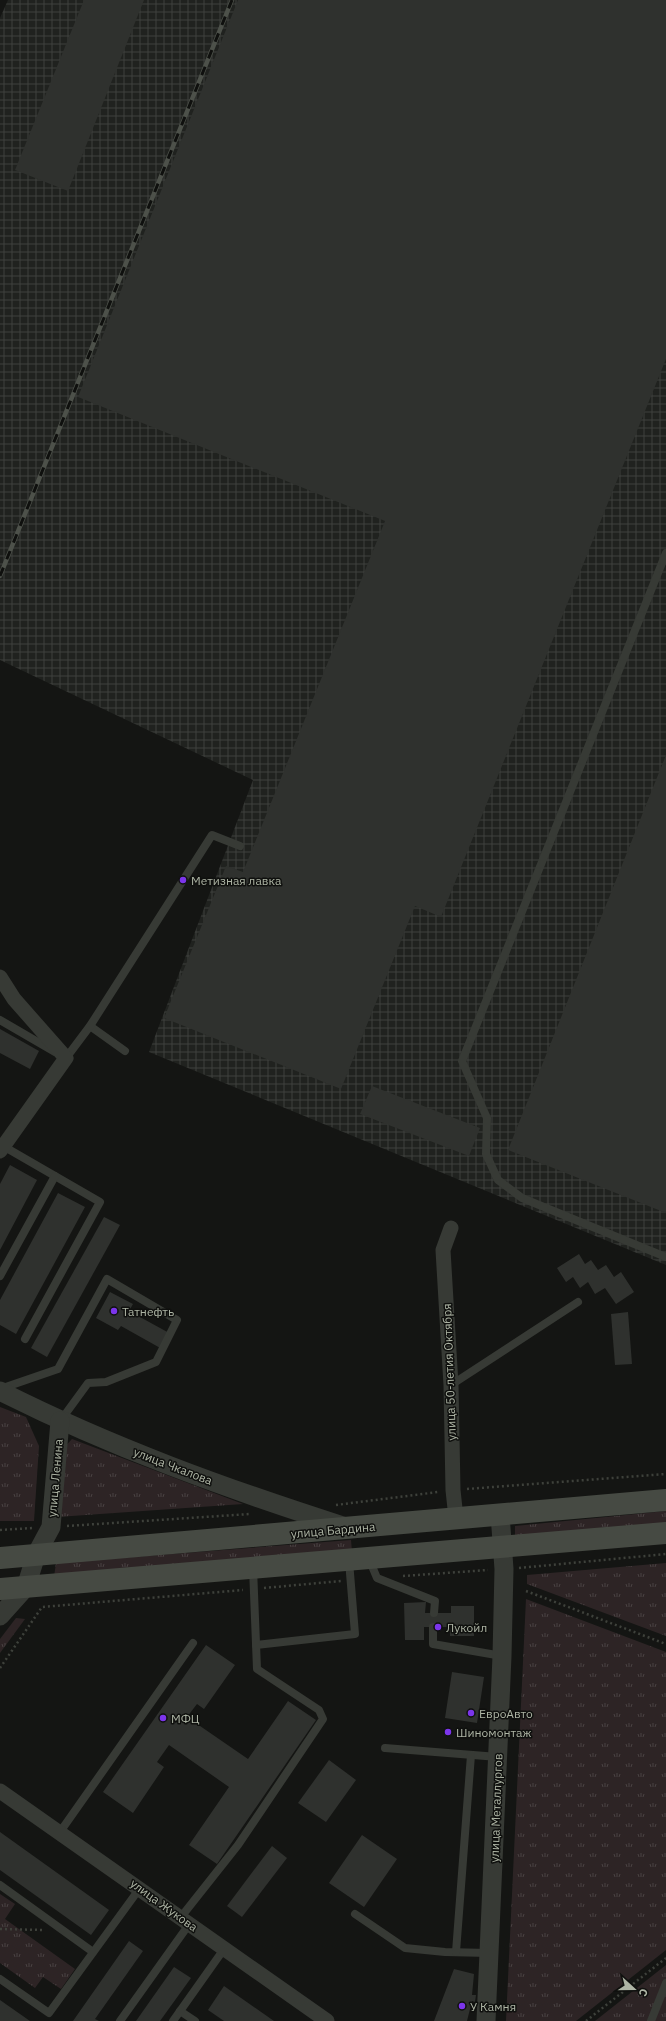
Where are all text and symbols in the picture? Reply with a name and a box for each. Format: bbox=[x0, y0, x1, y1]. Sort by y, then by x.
place label: Метизная лавка bbox=[191, 873, 282, 888]
marker: Метизная лавка bbox=[178, 875, 188, 885]
street label: улица 50-летия Октября bbox=[439, 1303, 459, 1441]
place label: Татнефть bbox=[122, 1304, 174, 1319]
marker: Татнефть bbox=[109, 1306, 119, 1316]
street label: улица Ленина bbox=[44, 1438, 66, 1518]
street label: улица Чкалова bbox=[131, 1444, 215, 1488]
street label: улица Бардина bbox=[290, 1519, 376, 1541]
place label: Лукойл bbox=[446, 1620, 487, 1635]
marker: Лукойл bbox=[433, 1622, 443, 1632]
place label: ЕвроАвто bbox=[479, 1706, 533, 1721]
marker: ЕвроАвто bbox=[466, 1708, 476, 1718]
place label: МФЦ bbox=[171, 1711, 200, 1726]
marker: МФЦ bbox=[158, 1713, 168, 1723]
place label: Шиномонтаж bbox=[456, 1725, 532, 1740]
marker: Шиномонтаж bbox=[443, 1727, 453, 1737]
street label: улица Металлургов bbox=[487, 1753, 505, 1863]
street label: улица Жукова bbox=[127, 1876, 201, 1935]
north arrow bbox=[614, 1969, 654, 2009]
text: С bbox=[636, 1987, 651, 1998]
place label: У Камня bbox=[470, 1999, 516, 2014]
marker: У Камня bbox=[457, 2001, 467, 2011]

